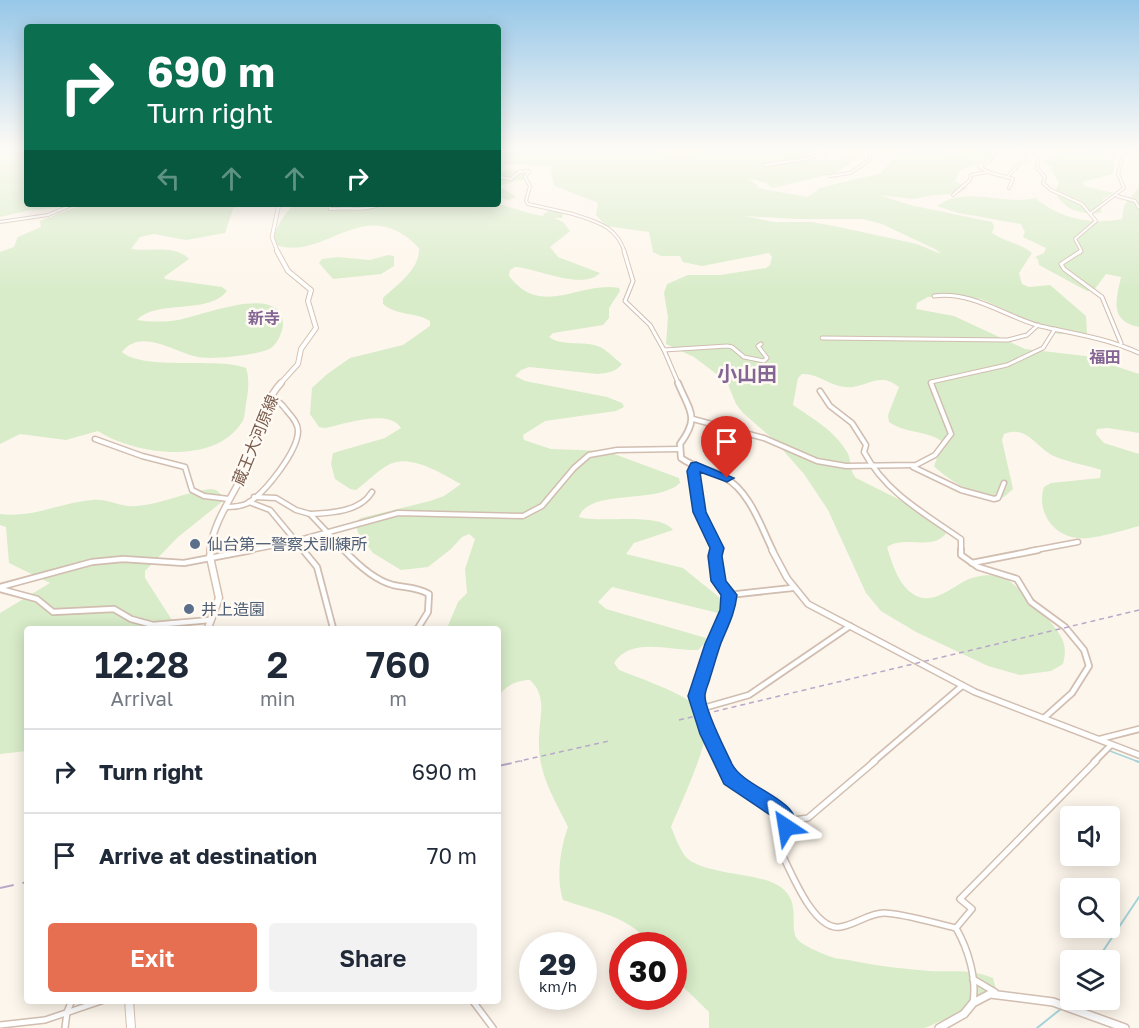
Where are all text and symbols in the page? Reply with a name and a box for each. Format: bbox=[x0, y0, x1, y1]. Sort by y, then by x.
text: 690 m bbox=[147, 46, 275, 96]
icon: right bbox=[48, 48, 126, 126]
text: Turn right bbox=[147, 97, 273, 129]
icon: left bbox=[152, 162, 185, 195]
icon: ahead bbox=[215, 162, 248, 195]
icon: ahead bbox=[278, 162, 311, 195]
icon: right bbox=[341, 162, 374, 195]
district label: 新寺 bbox=[248, 308, 280, 328]
district label: 福田 bbox=[1089, 347, 1121, 367]
district label: 小山田 bbox=[717, 361, 777, 385]
street label: 蔵王大河原線 bbox=[228, 392, 282, 488]
pin bbox=[701, 416, 752, 478]
icon: arrive bbox=[710, 425, 743, 458]
place label: 仙台第一警察犬訓練所 bbox=[207, 534, 367, 554]
marker: 仙台第一警察犬訓練所 bbox=[188, 537, 202, 551]
place label: 井上造園 bbox=[201, 599, 265, 619]
marker: 井上造園 bbox=[182, 602, 196, 616]
text: 12:28 bbox=[94, 643, 189, 686]
text: 2 bbox=[267, 643, 288, 686]
text: 760 bbox=[366, 643, 431, 686]
text: Arrival bbox=[111, 686, 173, 710]
text: min bbox=[260, 686, 295, 710]
text: m bbox=[389, 686, 407, 710]
icon: right bbox=[48, 755, 81, 788]
text: Turn right bbox=[99, 758, 203, 785]
text: 690 m bbox=[412, 758, 477, 785]
position arrow bbox=[754, 795, 818, 859]
map controls bbox=[1060, 806, 1120, 1010]
button: sound bbox=[1060, 806, 1120, 866]
icon: arrive bbox=[48, 839, 81, 872]
text: Arrive at destination bbox=[99, 842, 317, 869]
text: 70 m bbox=[427, 842, 477, 869]
button: search bbox=[1060, 878, 1120, 938]
button: Exit bbox=[48, 923, 257, 992]
button: Share bbox=[269, 923, 477, 992]
speed limit sign: 30 bbox=[609, 932, 687, 1010]
text: 29 bbox=[539, 946, 577, 982]
button: layers bbox=[1060, 950, 1120, 1010]
text: km/h bbox=[539, 977, 577, 995]

